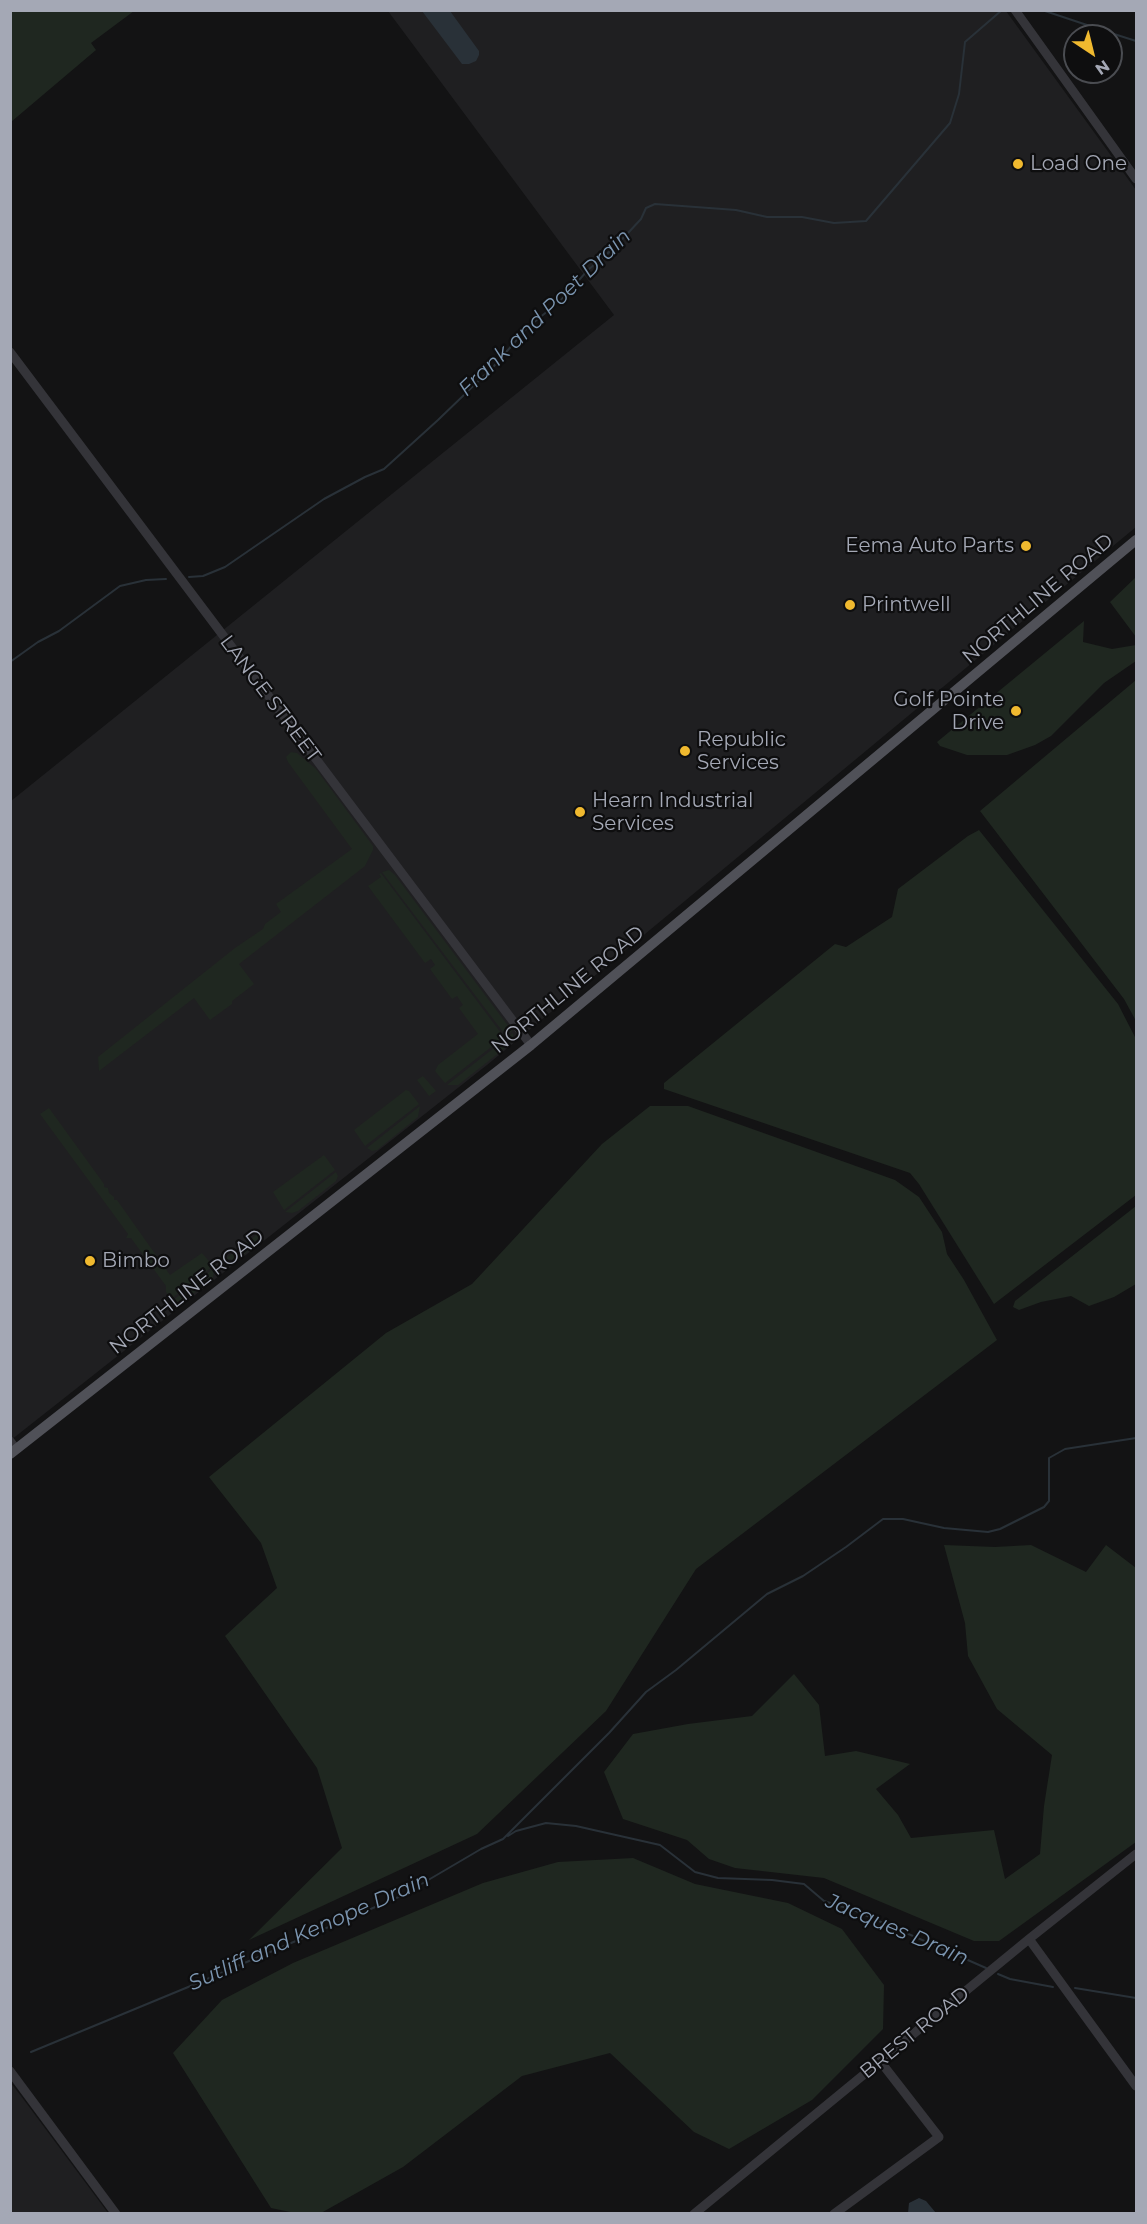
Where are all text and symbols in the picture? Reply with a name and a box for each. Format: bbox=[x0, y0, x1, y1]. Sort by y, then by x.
north arrow bbox=[1063, 24, 1123, 84]
text: N bbox=[1092, 56, 1113, 79]
place label: Load One bbox=[1030, 152, 1127, 176]
marker: Load One bbox=[1011, 157, 1025, 171]
water label: Frank and Poet Drain bbox=[453, 224, 637, 402]
street label: NORTHLINE ROAD bbox=[958, 529, 1118, 669]
place label: Eema Auto Parts bbox=[845, 534, 1014, 558]
marker: Eema Auto Parts bbox=[1019, 539, 1033, 553]
place label: Printwell bbox=[862, 593, 951, 617]
marker: Printwell bbox=[843, 598, 857, 612]
street label: LANGE STREET bbox=[214, 631, 326, 767]
place label: Golf Pointe Drive bbox=[893, 688, 1004, 735]
marker: Golf Pointe Drive bbox=[1009, 704, 1023, 718]
place label: Republic Services bbox=[697, 728, 786, 775]
marker: Republic Services bbox=[678, 744, 692, 758]
place label: Hearn Industrial Services bbox=[592, 789, 753, 836]
marker: Hearn Industrial Services bbox=[573, 805, 587, 819]
street label: NORTHLINE ROAD bbox=[487, 921, 649, 1059]
street label: NORTHLINE ROAD bbox=[105, 1224, 269, 1360]
place label: Bimbo bbox=[102, 1249, 170, 1273]
marker: Bimbo bbox=[83, 1254, 97, 1268]
water label: Sutliff and Kenope Drain bbox=[185, 1867, 433, 1997]
water label: Jacques Drain bbox=[822, 1889, 972, 1971]
street label: BREST ROAD bbox=[856, 1982, 974, 2084]

